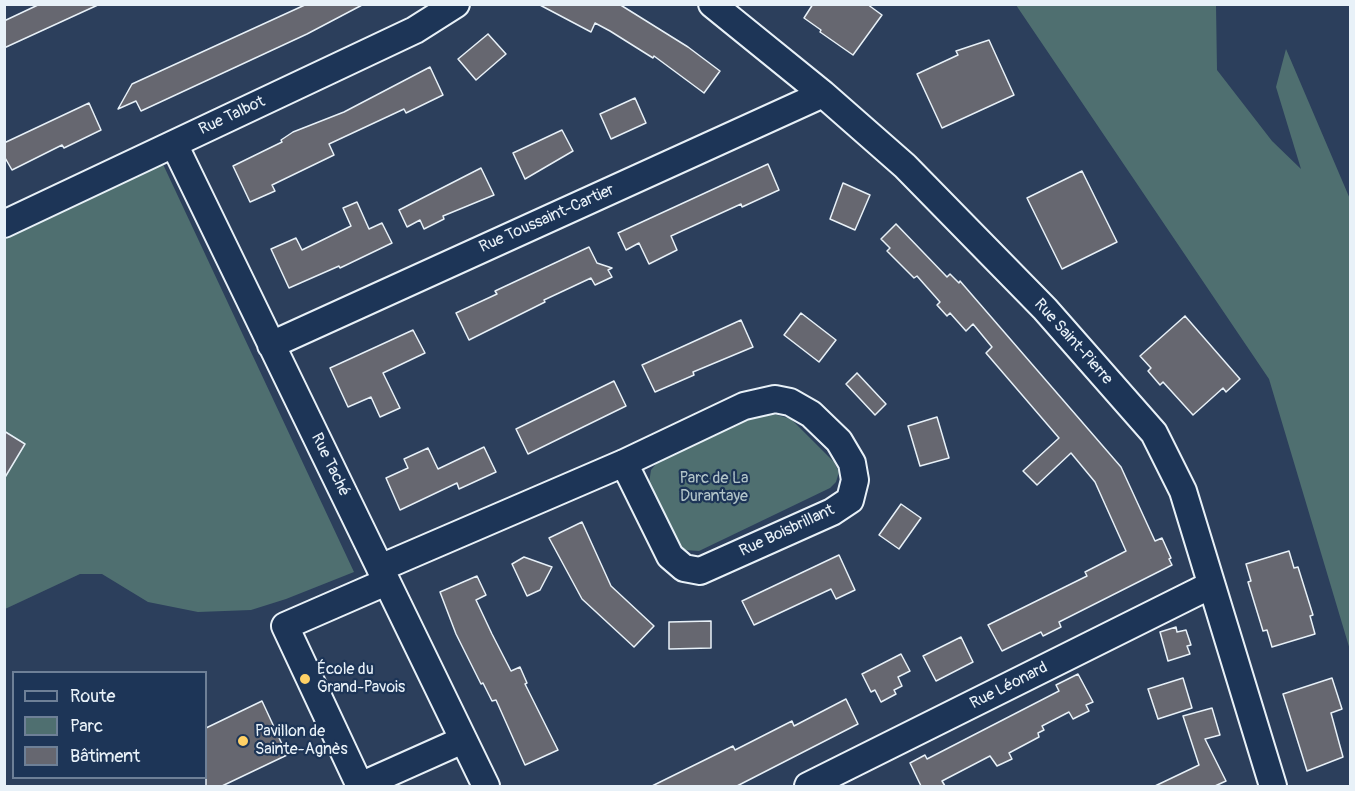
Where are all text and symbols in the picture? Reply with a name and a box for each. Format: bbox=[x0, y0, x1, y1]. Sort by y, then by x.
street label: Rue Talbot bbox=[196, 92, 268, 140]
street label: Rue Toussaint-Cartier bbox=[476, 181, 618, 257]
street label: Rue Saint-Pierre bbox=[1030, 295, 1116, 389]
street label: Rue Taché bbox=[306, 430, 354, 500]
park label: Parc de La Durantaye bbox=[680, 469, 748, 507]
street label: Rue Boisbrillant bbox=[736, 501, 838, 561]
street label: Rue Léonard bbox=[967, 658, 1051, 714]
place label: École du Grand-Pavois bbox=[317, 660, 405, 698]
legend bbox=[12, 671, 207, 779]
marker: École du Grand-Pavois bbox=[298, 672, 312, 686]
text: Route bbox=[70, 685, 115, 708]
text: Parc bbox=[70, 715, 103, 738]
place label: Pavillon de Sainte-Agnès bbox=[255, 722, 348, 760]
marker: Pavillon de Sainte-Agnès bbox=[236, 734, 250, 748]
text: Bâtiment bbox=[70, 745, 140, 768]

